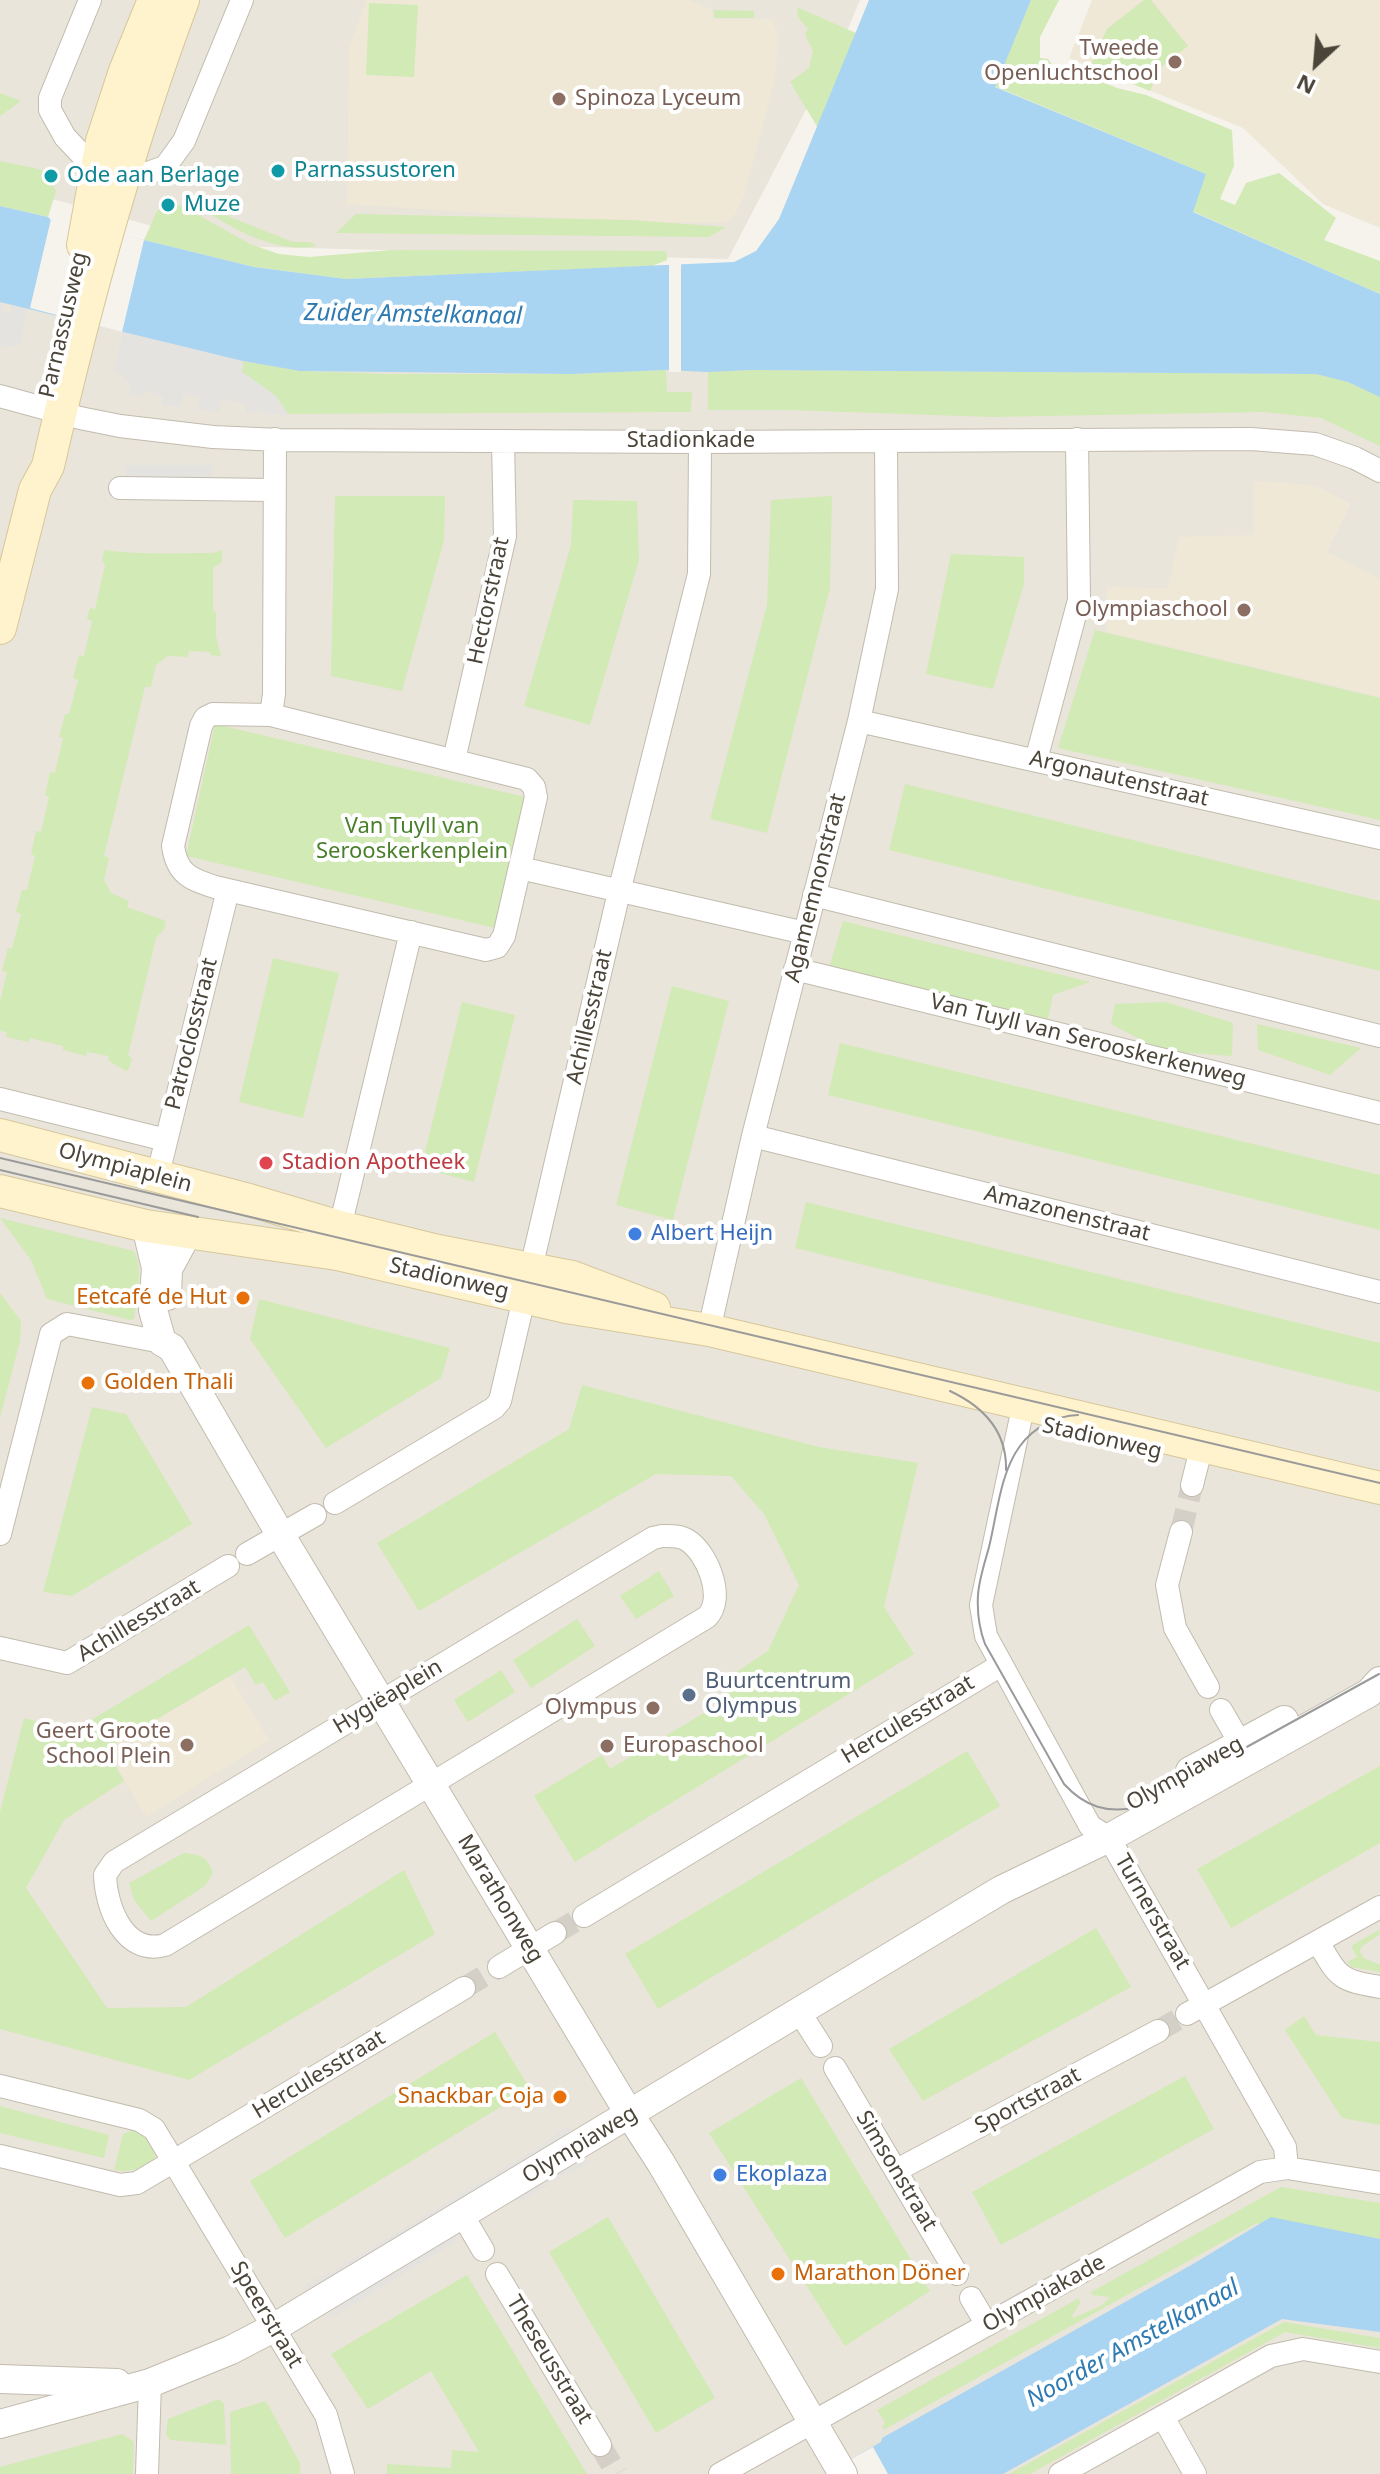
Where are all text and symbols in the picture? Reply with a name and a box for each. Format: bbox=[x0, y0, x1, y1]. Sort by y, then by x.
north arrow bbox=[1276, 24, 1356, 104]
place label: Tweede Openluchtschool bbox=[984, 36, 1159, 88]
marker: Tweede Openluchtschool bbox=[1166, 53, 1184, 71]
text: N bbox=[1291, 68, 1320, 103]
place label: Spinoza Lyceum bbox=[575, 86, 741, 112]
marker: Spinoza Lyceum bbox=[550, 90, 568, 108]
place label: Parnassustoren bbox=[294, 158, 456, 184]
marker: Parnassustoren bbox=[269, 162, 287, 180]
place label: Ode aan Berlage bbox=[67, 163, 240, 189]
marker: Ode aan Berlage bbox=[42, 167, 60, 185]
place label: Muze bbox=[184, 192, 240, 218]
marker: Muze bbox=[159, 196, 177, 214]
street label: Parnassusweg bbox=[34, 249, 94, 401]
water label: Zuider Amstelkanaal bbox=[304, 299, 522, 331]
street label: Stadionkade bbox=[627, 428, 755, 454]
street label: Hectorstraat bbox=[463, 535, 515, 667]
place label: Olympiaschool bbox=[1075, 597, 1228, 623]
marker: Olympiaschool bbox=[1235, 601, 1253, 619]
street label: Argonautenstraat bbox=[1027, 746, 1211, 812]
street label: Agamemnonstraat bbox=[780, 791, 852, 985]
park label: Van Tuyll van Serooskerkenplein bbox=[316, 814, 508, 866]
street label: Achillesstraat bbox=[562, 947, 618, 1087]
street label: Patroclosstraat bbox=[160, 955, 224, 1113]
street label: Van Tuyll van Serooskerkenweg bbox=[927, 989, 1249, 1093]
street label: Olympiaplein bbox=[55, 1138, 195, 1198]
place label: Stadion Apotheek bbox=[282, 1150, 465, 1176]
marker: Stadion Apotheek bbox=[257, 1154, 275, 1172]
street label: Amazonenstraat bbox=[981, 1181, 1153, 1247]
place label: Albert Heijn bbox=[651, 1221, 773, 1247]
marker: Albert Heijn bbox=[626, 1225, 644, 1243]
street label: Stadionweg bbox=[387, 1252, 511, 1306]
place label: Eetcafé de Hut bbox=[76, 1285, 227, 1311]
marker: Eetcafé de Hut bbox=[234, 1289, 252, 1307]
place label: Golden Thali bbox=[104, 1370, 234, 1396]
marker: Golden Thali bbox=[79, 1374, 97, 1392]
street label: Stadionweg bbox=[1040, 1412, 1164, 1466]
street label: Achillesstraat bbox=[73, 1574, 205, 1668]
street label: Hygiëaplein bbox=[329, 1654, 447, 1740]
place label: Buurtcentrum Olympus bbox=[705, 1669, 851, 1720]
street label: Herculesstraat bbox=[837, 1670, 979, 1770]
marker: Buurtcentrum Olympus bbox=[680, 1686, 698, 1704]
place label: Olympus bbox=[545, 1695, 637, 1721]
marker: Olympus bbox=[644, 1699, 662, 1717]
place label: Geert Groote School Plein bbox=[36, 1719, 171, 1770]
street label: Olympiaweg bbox=[1122, 1731, 1248, 1817]
place label: Europaschool bbox=[623, 1733, 764, 1759]
marker: Geert Groote School Plein bbox=[178, 1736, 196, 1754]
marker: Europaschool bbox=[598, 1737, 616, 1755]
street label: Marathonweg bbox=[451, 1830, 549, 1968]
street label: Turnerstraat bbox=[1108, 1850, 1196, 1974]
street label: Herculesstraat bbox=[248, 2025, 390, 2125]
street label: Sportstraat bbox=[971, 2062, 1085, 2140]
place label: Snackbar Coja bbox=[398, 2084, 544, 2110]
marker: Snackbar Coja bbox=[551, 2088, 569, 2106]
street label: Olympiaweg bbox=[518, 2100, 642, 2190]
street label: Simsonstraat bbox=[850, 2106, 942, 2236]
place label: Ekoplaza bbox=[736, 2162, 828, 2188]
marker: Ekoplaza bbox=[711, 2166, 729, 2184]
street label: Olympiakade bbox=[978, 2249, 1110, 2339]
street label: Speerstraat bbox=[224, 2257, 308, 2373]
place label: Marathon Döner bbox=[794, 2261, 966, 2287]
marker: Marathon Döner bbox=[769, 2265, 787, 2283]
water label: Noorder Amstelkanaal bbox=[1022, 2274, 1244, 2414]
street label: Theseusstraat bbox=[500, 2291, 598, 2429]

